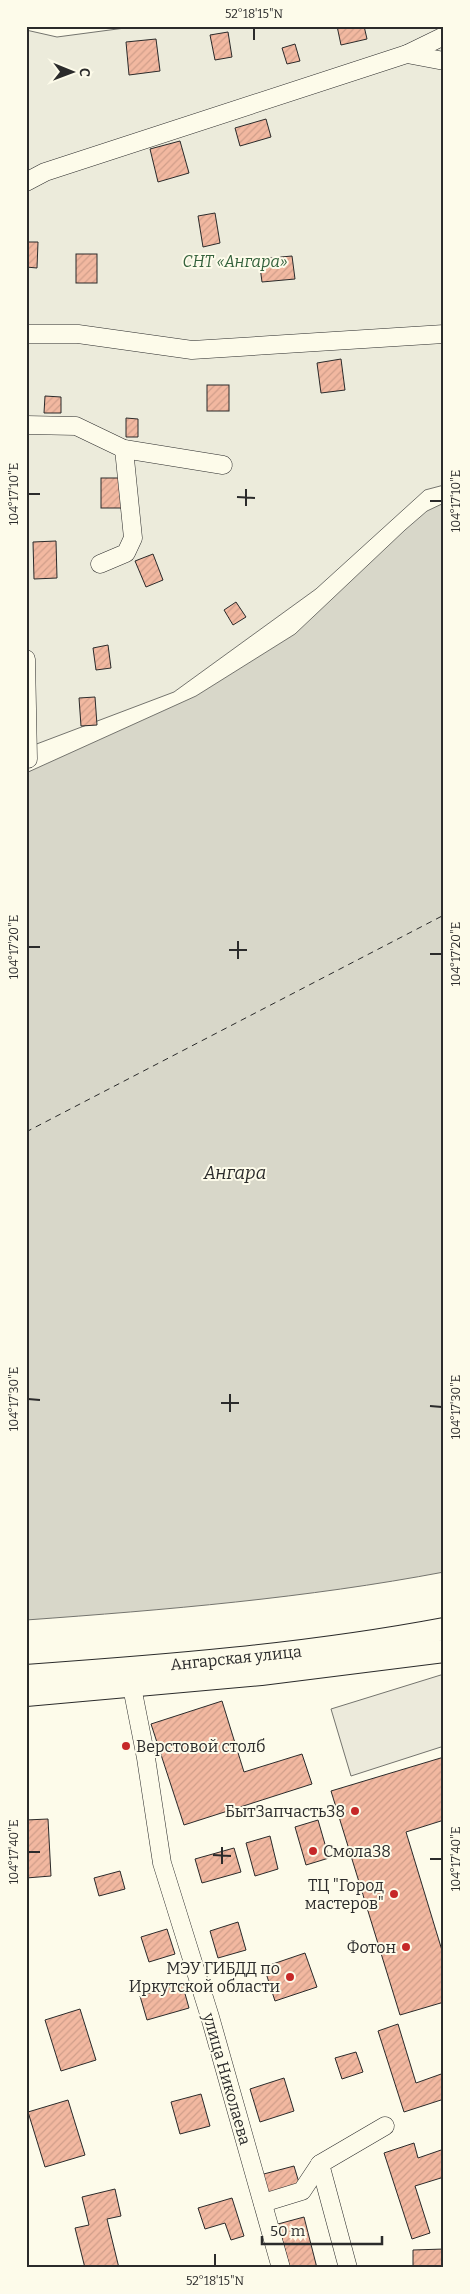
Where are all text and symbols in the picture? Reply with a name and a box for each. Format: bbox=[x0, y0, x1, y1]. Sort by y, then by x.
text: 52°18'15"N bbox=[225, 7, 284, 21]
north arrow bbox=[48, 48, 98, 98]
text: С bbox=[76, 68, 93, 77]
park label: СНТ «Ангара» bbox=[183, 252, 287, 271]
text: 104°17'10"E bbox=[7, 463, 21, 525]
text: 104°17'10"E bbox=[449, 470, 463, 532]
text: 104°17'20"E bbox=[7, 915, 21, 979]
text: 104°17'20"E bbox=[449, 922, 463, 986]
water label: Ангара bbox=[203, 1162, 266, 1184]
text: 104°17'30"E bbox=[7, 1367, 21, 1431]
text: 104°17'30"E bbox=[449, 1375, 463, 1439]
street label: Ангарская улица bbox=[169, 1642, 303, 1674]
place label: Верстовой столб bbox=[136, 1737, 265, 1756]
marker: Верстовой столб bbox=[120, 1740, 132, 1752]
place label: БытЗапчасть38 bbox=[225, 1802, 345, 1821]
marker: БытЗапчасть38 bbox=[349, 1805, 361, 1817]
text: 104°17'40"E bbox=[7, 1820, 21, 1884]
text: 104°17'40"E bbox=[449, 1827, 463, 1891]
place label: Смола38 bbox=[323, 1842, 391, 1861]
marker: Смола38 bbox=[307, 1845, 319, 1857]
place label: ТЦ "Город мастеров" bbox=[305, 1876, 384, 1913]
marker: ТЦ "Город мастеров" bbox=[388, 1888, 400, 1900]
place label: Фотон bbox=[347, 1938, 396, 1957]
marker: Фотон bbox=[400, 1941, 412, 1953]
place label: МЭУ ГИБДД по Иркутской области bbox=[129, 1959, 280, 1996]
marker: МЭУ ГИБДД по Иркутской области bbox=[284, 1971, 296, 1983]
street label: улица Николаева bbox=[199, 2010, 255, 2147]
scale bar bbox=[262, 2214, 382, 2246]
text: 50 m bbox=[270, 2222, 306, 2240]
text: 52°18'15"N bbox=[186, 2274, 245, 2288]

